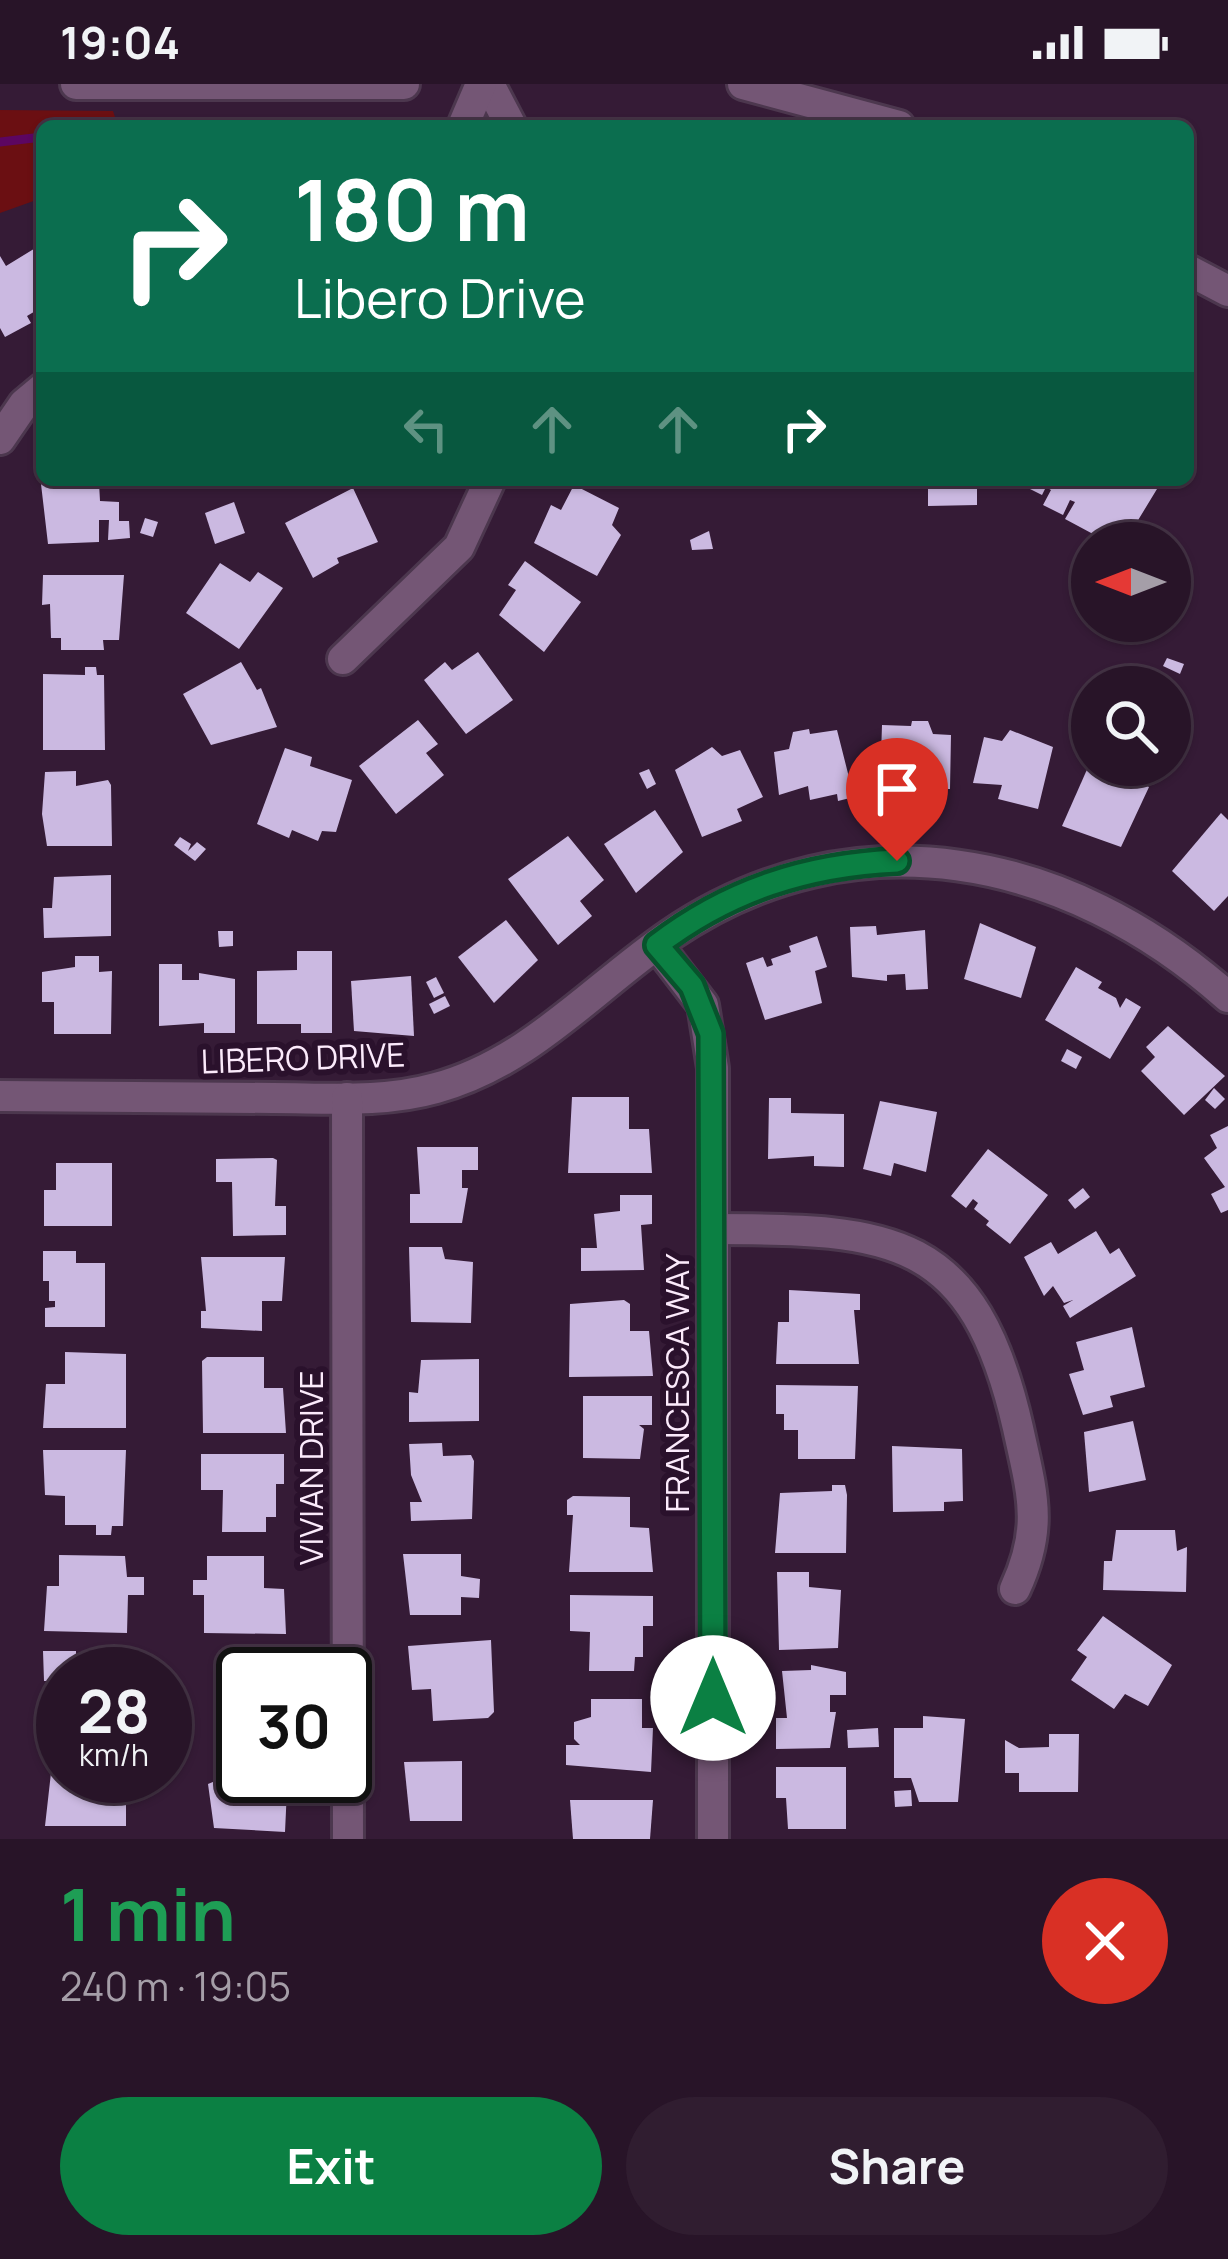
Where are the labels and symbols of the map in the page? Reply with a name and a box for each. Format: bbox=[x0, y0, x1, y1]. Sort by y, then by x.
north arrow bbox=[1071, 522, 1191, 642]
pin bbox=[846, 738, 948, 861]
street label: LIBERO DRIVE bbox=[200, 1031, 406, 1084]
street label: FRANCESCA WAY bbox=[654, 1253, 699, 1513]
street label: VIVIAN DRIVE bbox=[288, 1371, 333, 1565]
position arrow bbox=[650, 1635, 776, 1761]
speed limit sign: 30 bbox=[216, 1647, 372, 1803]

